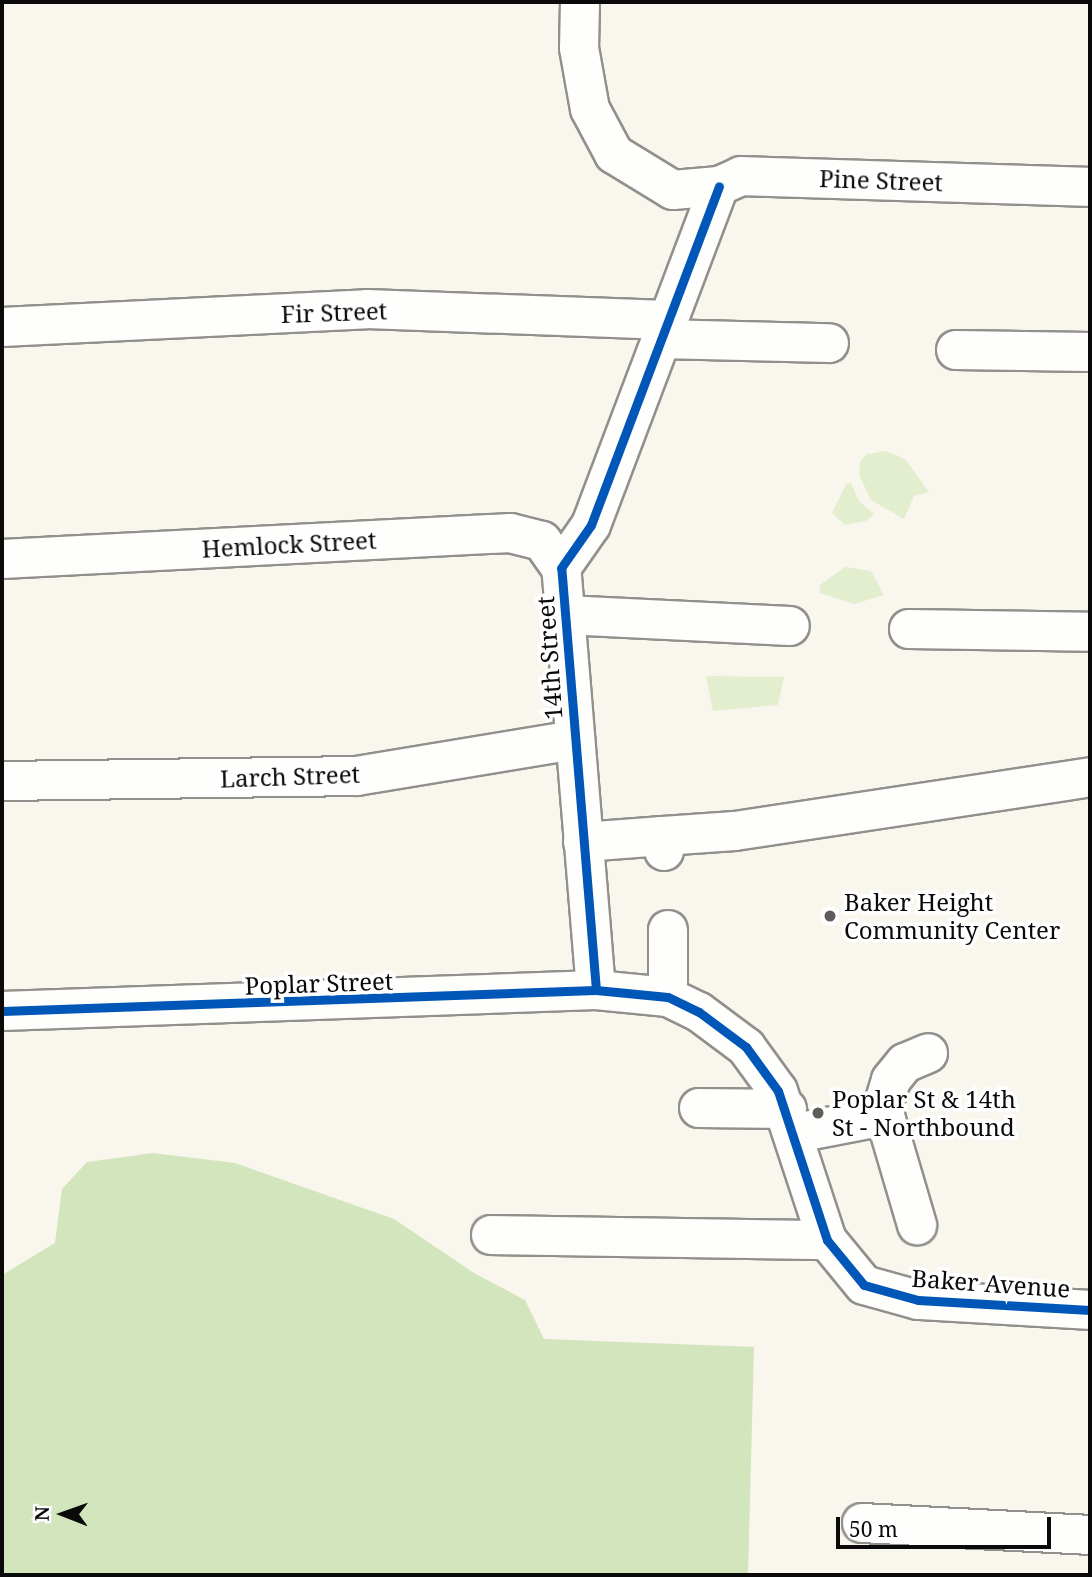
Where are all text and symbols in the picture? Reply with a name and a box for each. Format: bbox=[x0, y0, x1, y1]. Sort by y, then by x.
street label: Pine Street bbox=[819, 163, 943, 197]
street label: Fir Street bbox=[280, 296, 388, 328]
street label: Hemlock Street bbox=[201, 525, 377, 563]
street label: 14th Street bbox=[530, 595, 568, 721]
street label: Larch Street bbox=[220, 759, 360, 793]
place label: Baker Height Community Center bbox=[844, 888, 1060, 944]
marker: Baker Height Community Center bbox=[822, 908, 838, 924]
street label: Poplar Street bbox=[244, 966, 394, 1000]
place label: Poplar St & 14th St - Northbound bbox=[832, 1085, 1016, 1141]
marker: Poplar St & 14th St - Northbound bbox=[810, 1105, 826, 1121]
street label: Baker Avenue bbox=[911, 1263, 1071, 1303]
north arrow bbox=[28, 1479, 98, 1549]
scale bar bbox=[840, 1504, 1055, 1548]
text: N bbox=[29, 1506, 55, 1521]
text: 50 m bbox=[849, 1515, 898, 1543]

